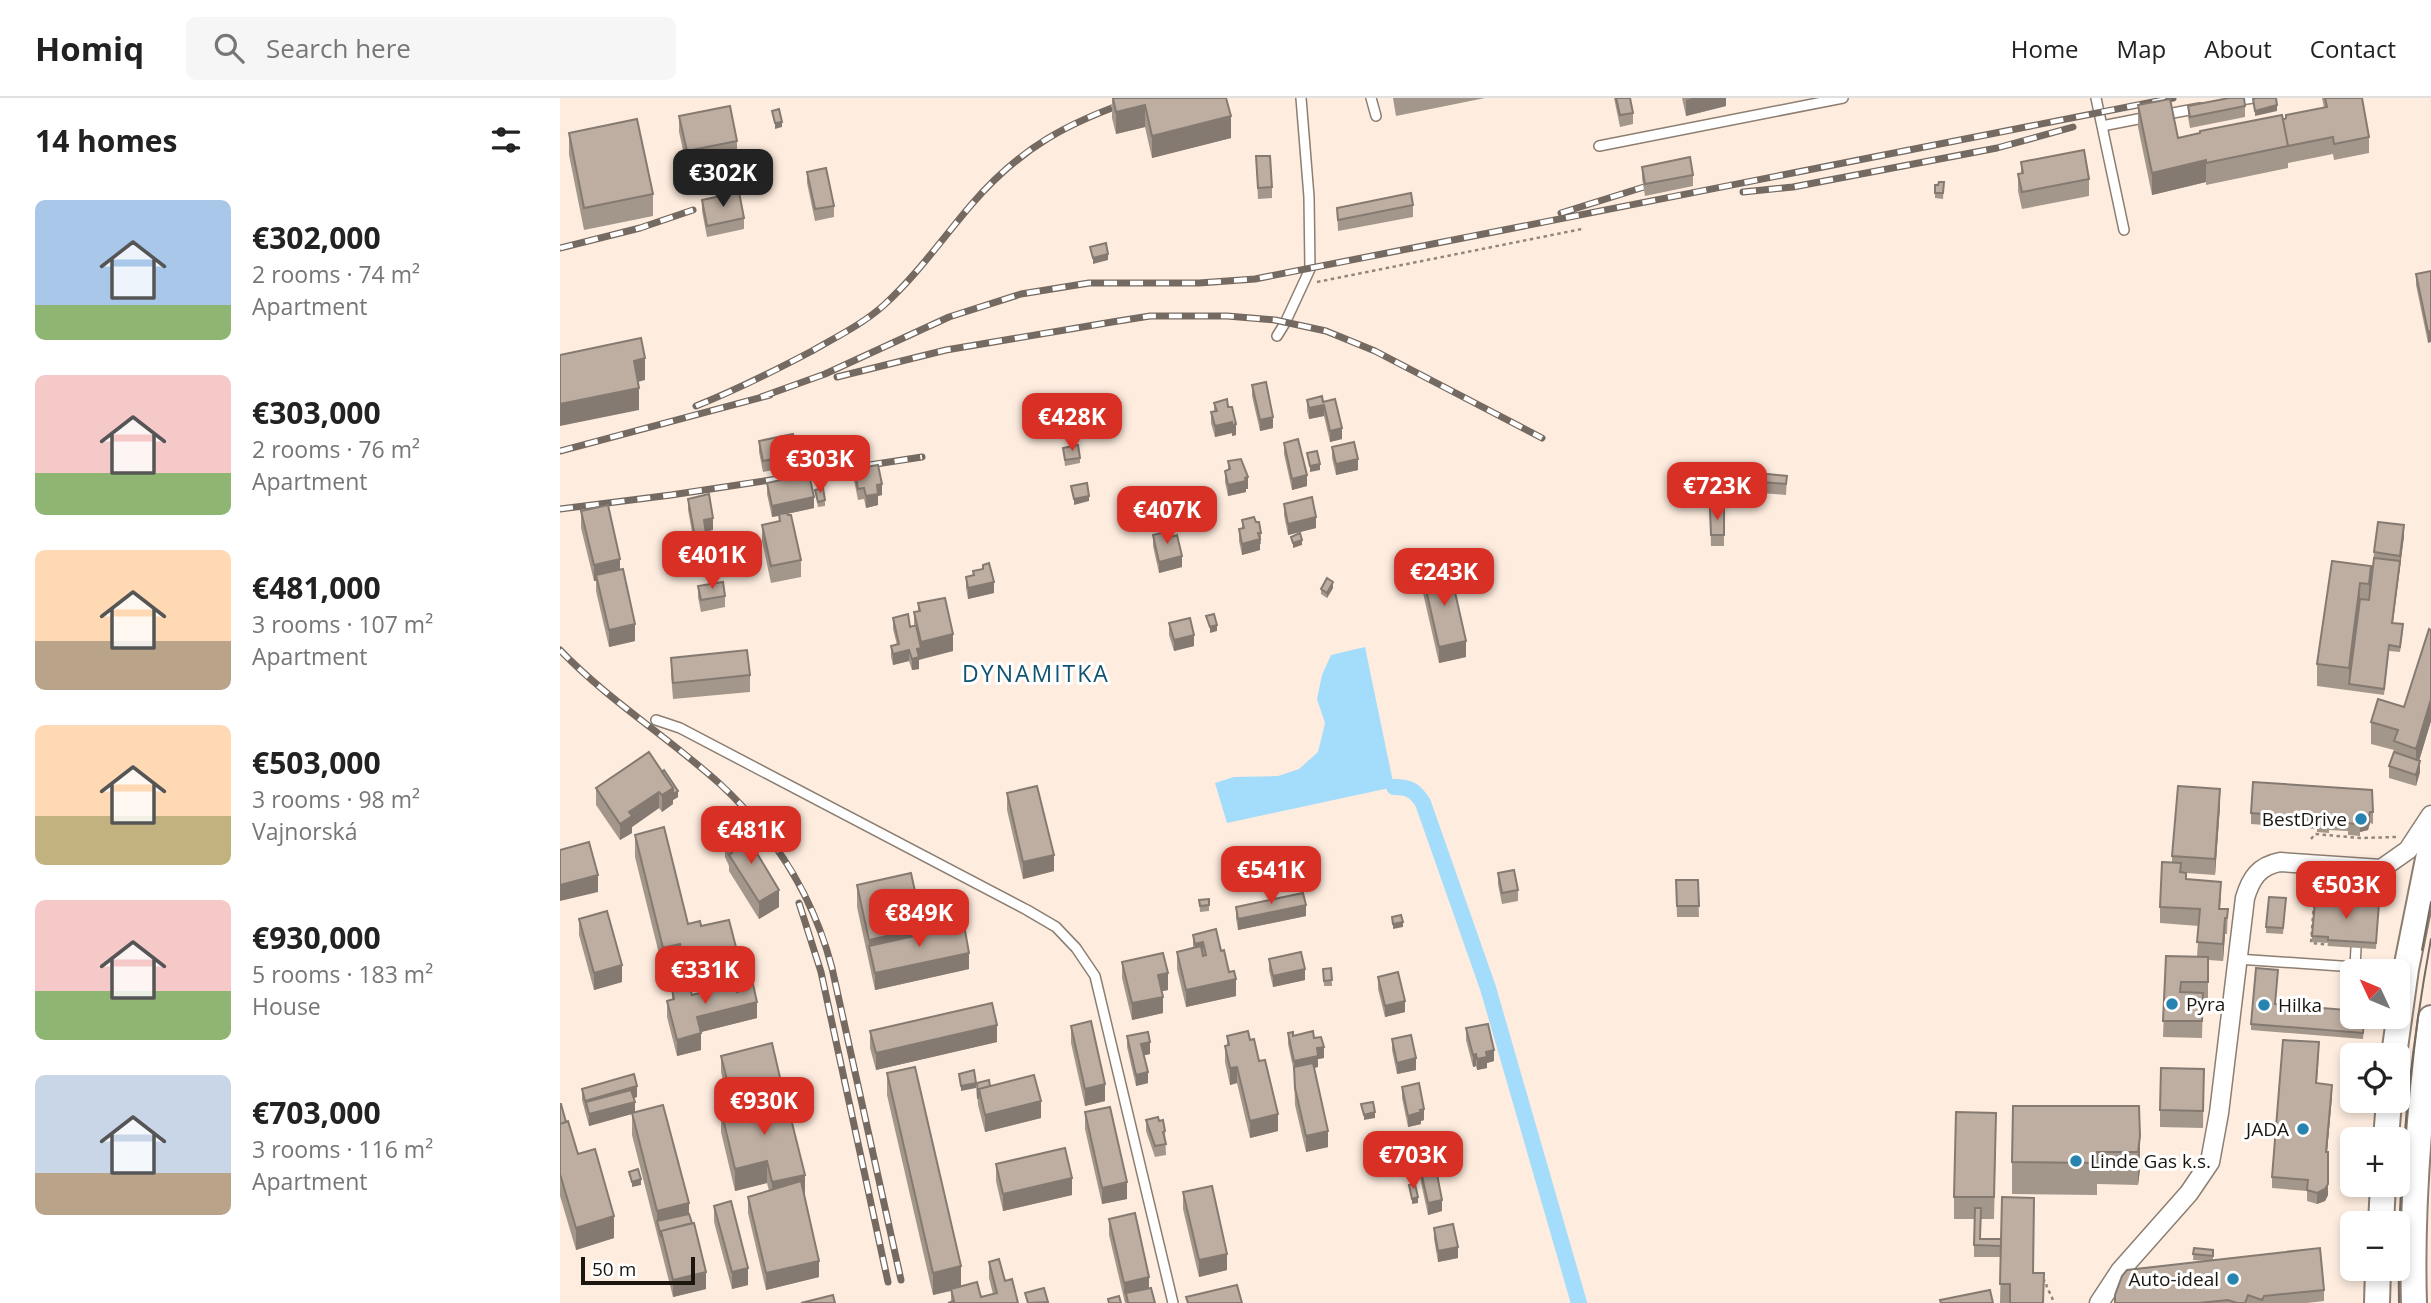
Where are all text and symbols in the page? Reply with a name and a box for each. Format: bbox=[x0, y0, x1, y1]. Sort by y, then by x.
search box bbox=[186, 17, 676, 80]
text: Homiq bbox=[35, 26, 144, 71]
icon: search bbox=[210, 29, 248, 67]
text: Search here bbox=[266, 30, 411, 66]
text: Home bbox=[2011, 32, 2079, 65]
text: Map bbox=[2117, 32, 2166, 65]
text: About bbox=[2204, 32, 2272, 65]
text: Contact bbox=[2310, 32, 2396, 65]
text: 14 homes bbox=[35, 120, 178, 161]
icon: filters bbox=[487, 121, 525, 159]
pin: €302K bbox=[674, 150, 772, 209]
text: €302K bbox=[689, 156, 757, 188]
text: €302,000 bbox=[252, 217, 381, 258]
icon: home bbox=[91, 228, 175, 312]
text: 2 rooms · 74 m² bbox=[252, 258, 420, 290]
text: Apartment bbox=[252, 290, 368, 322]
text: €303,000 bbox=[252, 392, 381, 433]
pin: €428K bbox=[1023, 394, 1121, 453]
text: €428K bbox=[1038, 400, 1106, 432]
icon: home bbox=[91, 403, 175, 487]
text: 2 rooms · 76 m² bbox=[252, 433, 420, 465]
pin: €303K bbox=[771, 436, 869, 495]
text: €303K bbox=[786, 442, 854, 474]
pin: €723K bbox=[1668, 462, 1766, 522]
text: Apartment bbox=[252, 465, 368, 497]
text: €723K bbox=[1683, 469, 1751, 501]
pin: €407K bbox=[1118, 486, 1216, 546]
text: €407K bbox=[1133, 493, 1201, 525]
pin: €401K bbox=[663, 532, 761, 591]
text: €401K bbox=[678, 538, 746, 570]
pin: €243K bbox=[1395, 548, 1493, 608]
text: €243K bbox=[1410, 555, 1478, 587]
text: €481,000 bbox=[252, 567, 381, 608]
icon: home bbox=[91, 578, 175, 662]
text: 3 rooms · 107 m² bbox=[252, 608, 433, 640]
text: Apartment bbox=[252, 640, 368, 672]
district label: DYNAMITKA bbox=[962, 657, 1110, 689]
text: €503,000 bbox=[252, 742, 381, 783]
icon: home bbox=[91, 753, 175, 837]
text: 3 rooms · 98 m² bbox=[252, 783, 420, 815]
pin: €481K bbox=[702, 806, 800, 866]
place label: BestDrive bbox=[2262, 806, 2347, 832]
marker: BestDrive bbox=[2353, 811, 2369, 827]
text: €481K bbox=[717, 813, 785, 845]
text: Vajnorská bbox=[252, 815, 357, 847]
pin: €541K bbox=[1222, 846, 1320, 906]
text: €541K bbox=[1237, 853, 1305, 885]
pin: €503K bbox=[2297, 862, 2395, 921]
text: €503K bbox=[2312, 868, 2380, 900]
pin: €849K bbox=[870, 890, 968, 949]
text: €849K bbox=[885, 896, 953, 928]
text: €930,000 bbox=[252, 917, 381, 958]
icon: home bbox=[91, 928, 175, 1012]
pin: €331K bbox=[656, 946, 754, 1006]
text: €331K bbox=[671, 953, 739, 985]
text: 5 rooms · 183 m² bbox=[252, 958, 433, 990]
north arrow bbox=[2340, 959, 2410, 1029]
map controls bbox=[2340, 959, 2410, 1281]
text: House bbox=[252, 990, 321, 1022]
place label: Pyra bbox=[2186, 991, 2225, 1017]
place label: Hilka bbox=[2278, 992, 2322, 1018]
marker: Pyra bbox=[2164, 996, 2180, 1012]
marker: Hilka bbox=[2256, 997, 2272, 1013]
button: locate bbox=[2340, 1043, 2410, 1113]
pin: €930K bbox=[715, 1077, 813, 1137]
text: €930K bbox=[730, 1084, 798, 1116]
text: €703,000 bbox=[252, 1092, 381, 1133]
icon: home bbox=[91, 1103, 175, 1187]
place label: JADA bbox=[2244, 1116, 2289, 1142]
marker: JADA bbox=[2295, 1121, 2311, 1137]
button: + bbox=[2340, 1127, 2410, 1197]
pin: €703K bbox=[1364, 1132, 1462, 1191]
text: 3 rooms · 116 m² bbox=[252, 1133, 433, 1165]
text: €703K bbox=[1379, 1138, 1447, 1170]
place label: Linde Gas k.s. bbox=[2090, 1148, 2211, 1174]
marker: Linde Gas k.s. bbox=[2068, 1153, 2084, 1169]
text: Apartment bbox=[252, 1165, 368, 1197]
button: − bbox=[2340, 1211, 2410, 1281]
scale bar bbox=[581, 1254, 695, 1286]
text: 50 m bbox=[592, 1256, 636, 1282]
place label: Auto-ideal bbox=[2129, 1266, 2219, 1292]
marker: Auto-ideal bbox=[2225, 1271, 2241, 1287]

